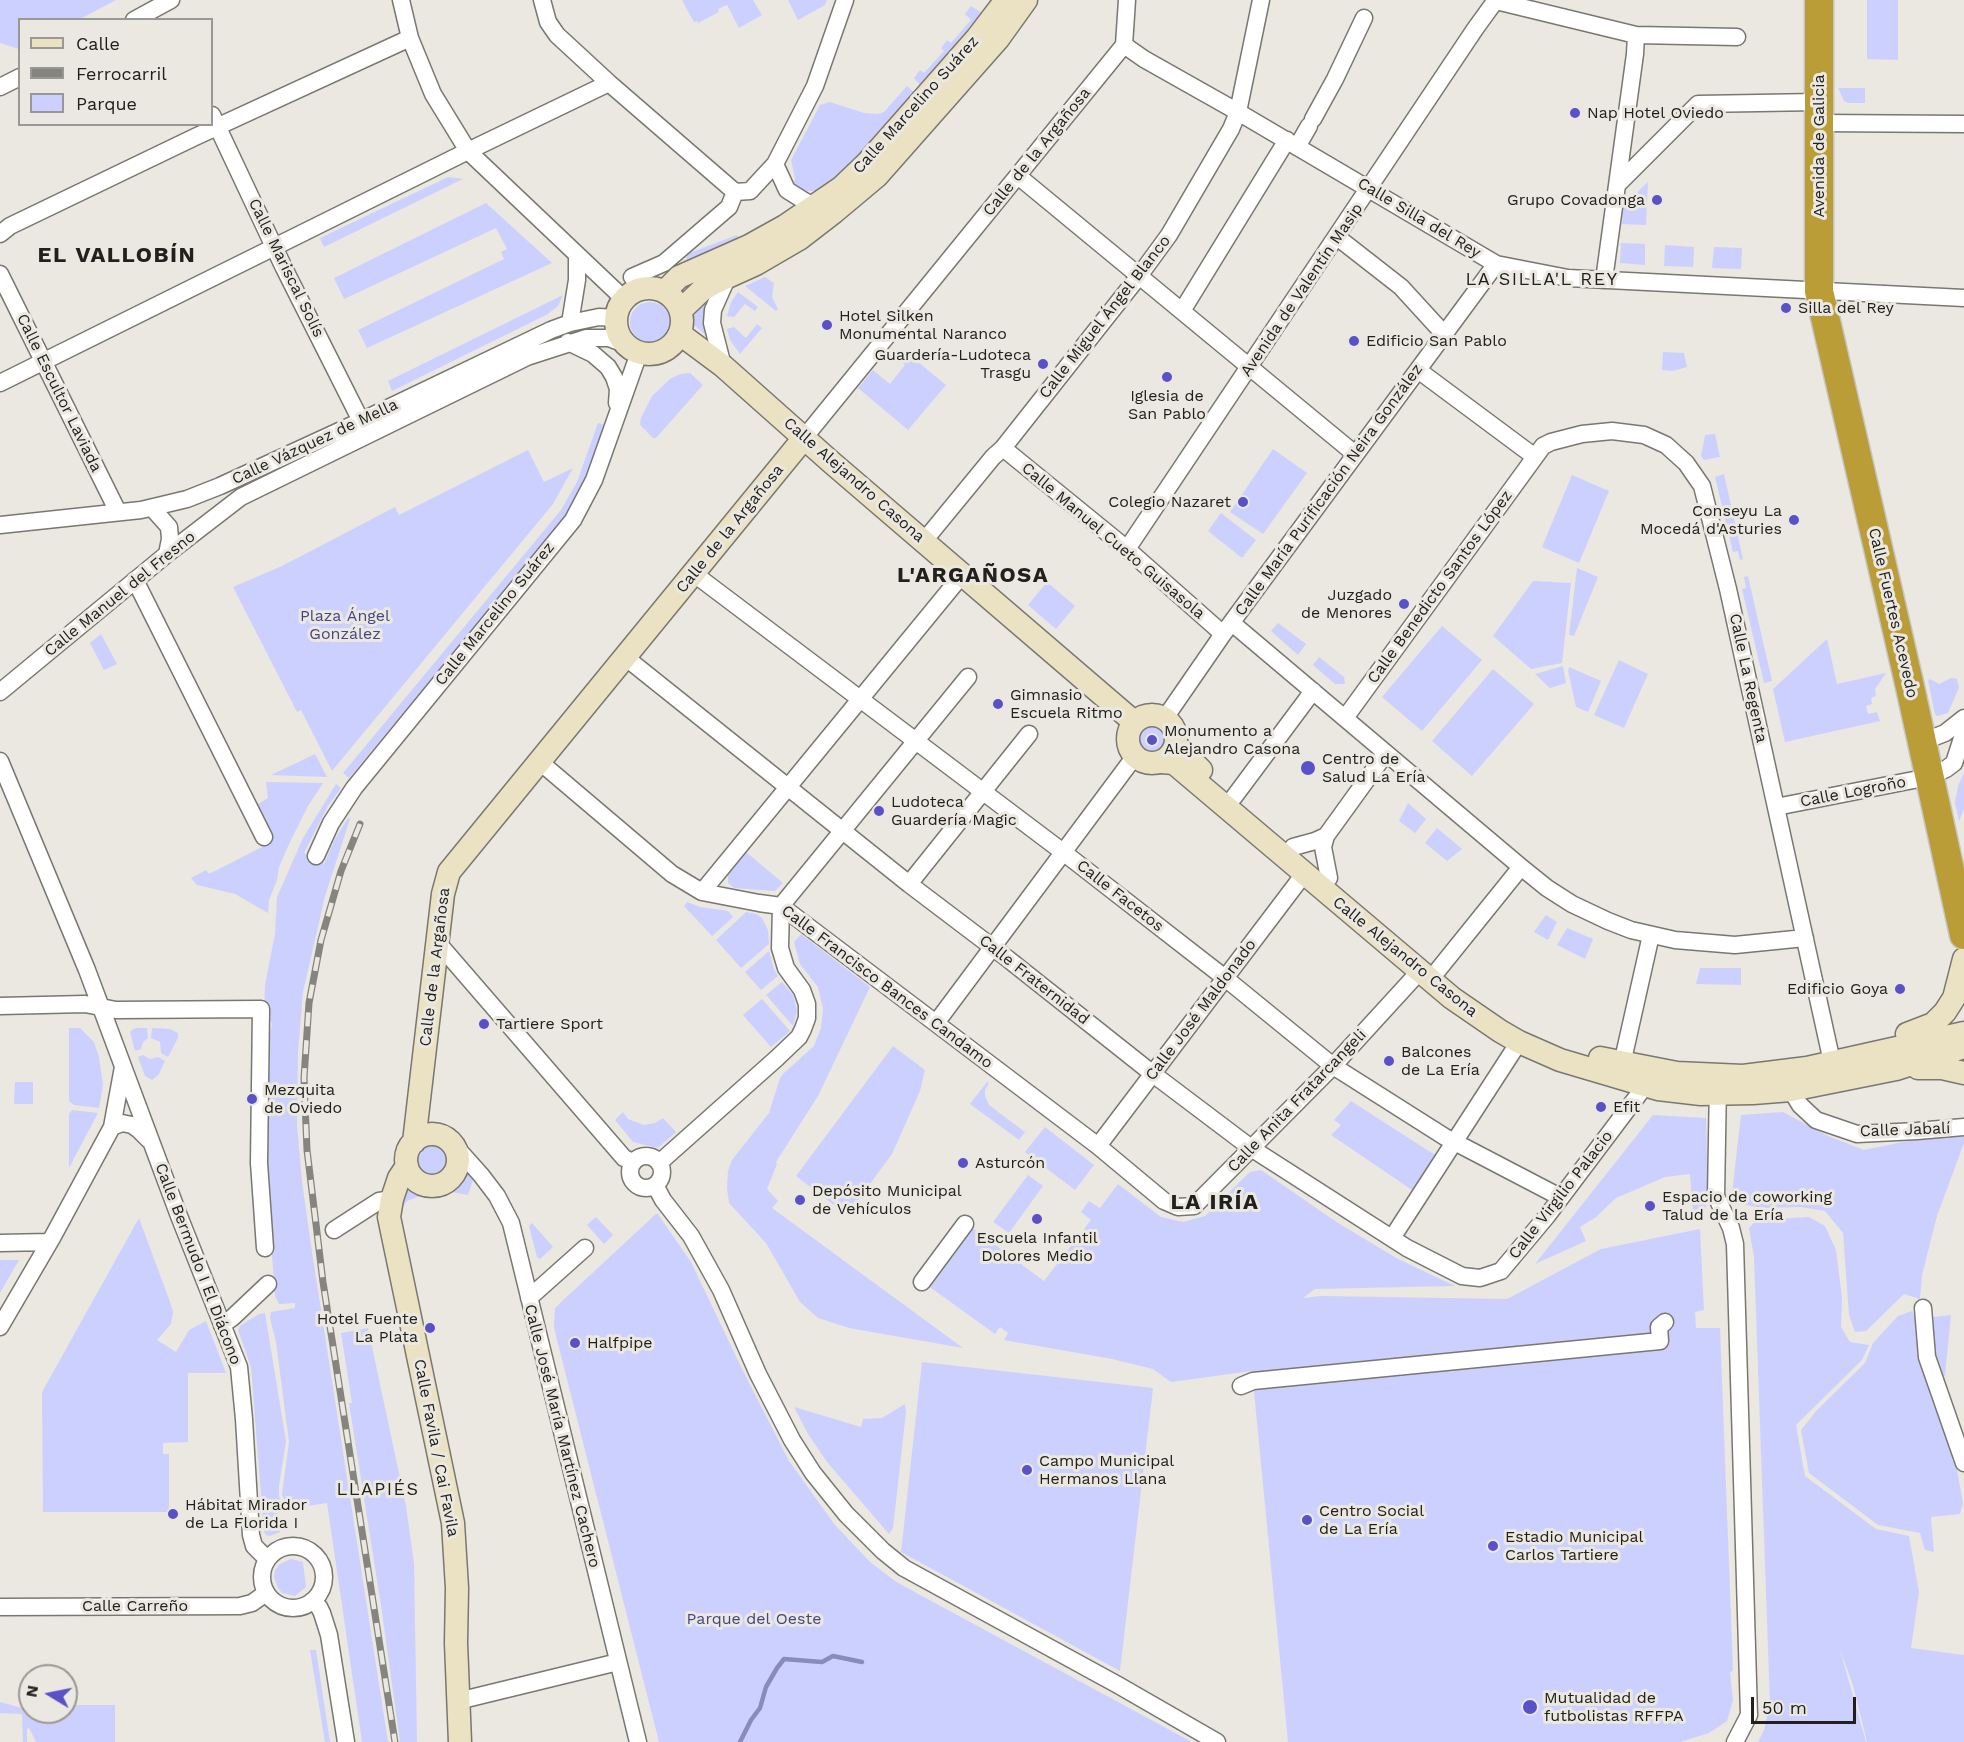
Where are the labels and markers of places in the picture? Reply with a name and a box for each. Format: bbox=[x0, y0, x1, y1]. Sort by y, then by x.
place label: Nap Hotel Oviedo bbox=[1587, 103, 1724, 123]
marker: Nap Hotel Oviedo bbox=[1568, 106, 1582, 120]
place label: Grupo Covadonga bbox=[1507, 190, 1645, 210]
marker: Grupo Covadonga bbox=[1650, 193, 1664, 207]
place label: Silla del Rey bbox=[1798, 298, 1894, 318]
marker: Silla del Rey bbox=[1779, 301, 1793, 315]
place label: Hotel Silken Monumental Naranco bbox=[839, 306, 1007, 344]
marker: Hotel Silken Monumental Naranco bbox=[820, 318, 834, 332]
place label: Edificio San Pablo bbox=[1366, 331, 1507, 351]
marker: Edificio San Pablo bbox=[1347, 334, 1361, 348]
place label: Guardería-Ludoteca Trasgu bbox=[875, 345, 1031, 383]
marker: Guardería-Ludoteca Trasgu bbox=[1036, 357, 1050, 371]
marker: Iglesia de San Pablo bbox=[1160, 370, 1174, 384]
place label: Iglesia de San Pablo bbox=[1128, 386, 1206, 424]
place label: Colegio Nazaret bbox=[1108, 492, 1231, 512]
marker: Colegio Nazaret bbox=[1236, 495, 1250, 509]
place label: Conseyu La Mocedá d'Asturies bbox=[1640, 501, 1782, 539]
marker: Conseyu La Mocedá d'Asturies bbox=[1787, 513, 1801, 527]
place label: Juzgado de Menores bbox=[1301, 585, 1392, 623]
marker: Juzgado de Menores bbox=[1397, 597, 1411, 611]
place label: Gimnasio Escuela Ritmo bbox=[1010, 685, 1122, 723]
marker: Gimnasio Escuela Ritmo bbox=[991, 697, 1005, 711]
place label: Monumento a Alejandro Casona bbox=[1164, 721, 1300, 759]
marker: Monumento a Alejandro Casona bbox=[1145, 733, 1159, 747]
place label: Centro de Salud La Ería bbox=[1322, 749, 1426, 787]
marker: Centro de Salud La Ería bbox=[1299, 759, 1317, 777]
place label: Ludoteca Guardería Magic bbox=[891, 792, 1017, 830]
marker: Ludoteca Guardería Magic bbox=[872, 804, 886, 818]
place label: Edificio Goya bbox=[1787, 979, 1888, 999]
marker: Edificio Goya bbox=[1893, 982, 1907, 996]
place label: Tartiere Sport bbox=[496, 1014, 603, 1034]
marker: Tartiere Sport bbox=[477, 1017, 491, 1031]
place label: Balcones de La Ería bbox=[1401, 1042, 1480, 1080]
marker: Balcones de La Ería bbox=[1382, 1054, 1396, 1068]
place label: Mezquita de Oviedo bbox=[264, 1080, 342, 1118]
marker: Mezquita de Oviedo bbox=[245, 1092, 259, 1106]
place label: Efit bbox=[1613, 1097, 1640, 1117]
marker: Efit bbox=[1594, 1100, 1608, 1114]
place label: Asturcón bbox=[975, 1153, 1045, 1173]
marker: Asturcón bbox=[956, 1156, 970, 1170]
place label: Depósito Municipal de Vehículos bbox=[812, 1181, 962, 1219]
place label: Espacio de coworking Talud de la Ería bbox=[1662, 1187, 1832, 1225]
marker: Depósito Municipal de Vehículos bbox=[793, 1193, 807, 1207]
marker: Espacio de coworking Talud de la Ería bbox=[1643, 1199, 1657, 1213]
marker: Escuela Infantil Dolores Medio bbox=[1030, 1212, 1044, 1226]
place label: Escuela Infantil Dolores Medio bbox=[976, 1228, 1098, 1266]
place label: Hotel Fuente La Plata bbox=[317, 1309, 418, 1347]
marker: Hotel Fuente La Plata bbox=[423, 1321, 437, 1335]
place label: Halfpipe bbox=[587, 1333, 652, 1353]
marker: Halfpipe bbox=[568, 1336, 582, 1350]
place label: Campo Municipal Hermanos Llana bbox=[1039, 1451, 1174, 1489]
marker: Campo Municipal Hermanos Llana bbox=[1020, 1463, 1034, 1477]
place label: Hábitat Mirador de La Florida I bbox=[185, 1495, 307, 1533]
place label: Centro Social de La Ería bbox=[1319, 1501, 1424, 1539]
marker: Hábitat Mirador de La Florida I bbox=[166, 1507, 180, 1521]
marker: Centro Social de La Ería bbox=[1300, 1513, 1314, 1527]
place label: Estadio Municipal Carlos Tartiere bbox=[1505, 1527, 1644, 1565]
marker: Estadio Municipal Carlos Tartiere bbox=[1486, 1539, 1500, 1553]
place label: Mutualidad de futbolistas RFFPA bbox=[1544, 1688, 1683, 1726]
marker: Mutualidad de futbolistas RFFPA bbox=[1521, 1698, 1539, 1716]

